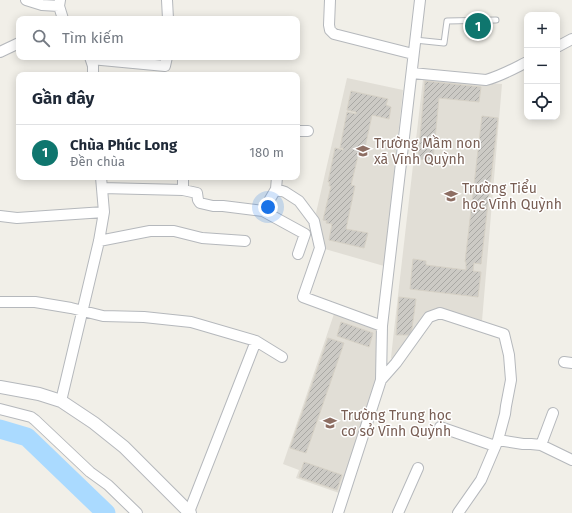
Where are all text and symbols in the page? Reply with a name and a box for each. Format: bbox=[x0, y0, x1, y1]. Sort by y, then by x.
pin: 1 bbox=[465, 11, 491, 41]
map controls bbox=[524, 12, 560, 120]
button: + bbox=[524, 12, 560, 48]
search box bbox=[16, 16, 300, 60]
icon: search bbox=[30, 27, 52, 49]
text: Tìm kiếm bbox=[62, 29, 124, 47]
button: − bbox=[524, 48, 560, 84]
button: locate bbox=[524, 84, 560, 120]
text: Gần đây bbox=[32, 88, 94, 109]
place label: Trường Mầm non xã Vĩnh Quỳnh bbox=[374, 134, 481, 168]
text: Chùa Phúc Long bbox=[70, 136, 177, 154]
school or university icon: Trường Mầm non xã Vĩnh Quỳnh bbox=[355, 143, 371, 159]
text: 1 bbox=[42, 145, 48, 160]
text: 180 m bbox=[249, 145, 284, 160]
text: Đền chùa bbox=[70, 154, 125, 169]
place label: Trường Tiểu học Vĩnh Quỳnh bbox=[462, 179, 562, 213]
school or university icon: Trường Tiểu học Vĩnh Quỳnh bbox=[443, 188, 459, 204]
your location bbox=[258, 197, 278, 217]
place label: Trường Trung học cơ sở Vĩnh Quỳnh bbox=[341, 407, 452, 440]
school or university icon: Trường Trung học cơ sở Vĩnh Quỳnh bbox=[322, 415, 338, 431]

